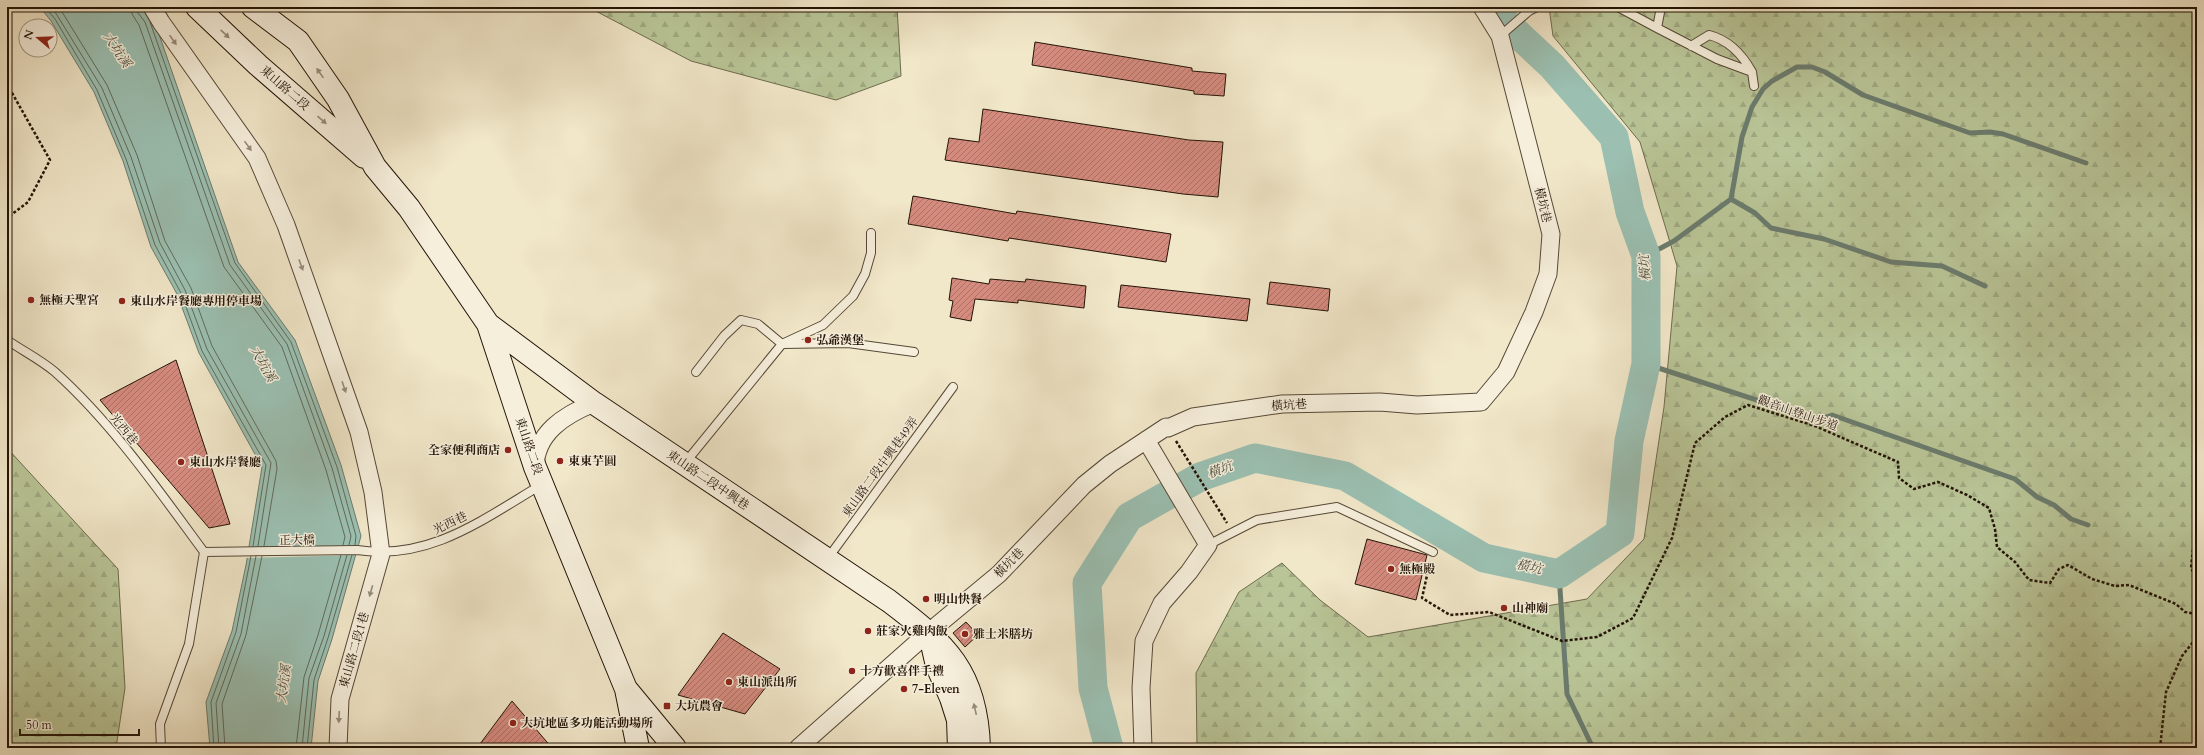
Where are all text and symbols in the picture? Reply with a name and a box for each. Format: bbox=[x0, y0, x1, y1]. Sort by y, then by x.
north arrow bbox=[18, 18, 58, 58]
text: N bbox=[20, 28, 38, 42]
water label: 大坑溪 bbox=[99, 29, 136, 73]
one-way arrow bbox=[220, 29, 230, 39]
one-way arrow bbox=[169, 34, 177, 45]
street label: 東山路二段 bbox=[257, 62, 313, 114]
one-way arrow bbox=[316, 68, 324, 78]
one-way arrow bbox=[317, 116, 327, 125]
one-way arrow bbox=[244, 141, 252, 151]
street label: 橫坑巷 bbox=[1531, 186, 1555, 224]
water label: 橫坑 bbox=[1635, 252, 1655, 282]
one-way arrow bbox=[298, 259, 304, 271]
place label: 無極天聖宮 bbox=[39, 292, 99, 308]
place label: 東山水岸餐廳專用停車場 bbox=[130, 293, 262, 309]
marker: 無極天聖宮 bbox=[26, 295, 36, 305]
marker: 東山水岸餐廳專用停車場 bbox=[117, 296, 127, 306]
place label: 弘爺漢堡 bbox=[816, 332, 864, 348]
marker: 弘爺漢堡 bbox=[803, 335, 813, 345]
water label: 大坑溪 bbox=[246, 343, 281, 387]
one-way arrow bbox=[341, 382, 347, 394]
street label: 觀音山登山步道 bbox=[1756, 392, 1840, 434]
street label: 橫坑巷 bbox=[1270, 396, 1308, 414]
street label: 光西巷 bbox=[106, 410, 142, 448]
street label: 東山路二段中興巷49弄 bbox=[838, 414, 922, 520]
street label: 東山路二段 bbox=[512, 415, 546, 477]
place label: 全家便利商店 bbox=[428, 442, 500, 458]
marker: 全家便利商店 bbox=[503, 445, 513, 455]
street label: 東山路二段中興巷 bbox=[664, 447, 752, 513]
place label: 東東芋圓 bbox=[568, 453, 616, 469]
place label: 東山水岸餐廳 bbox=[189, 454, 261, 470]
marker: 東東芋圓 bbox=[555, 456, 565, 466]
water label: 橫坑 bbox=[1205, 456, 1237, 483]
marker: 東山水岸餐廳 bbox=[176, 457, 186, 467]
street label: 光西巷 bbox=[430, 508, 470, 538]
street label: 正大橋 bbox=[279, 532, 315, 548]
street label: 橫坑巷 bbox=[991, 545, 1027, 581]
water label: 橫坑 bbox=[1514, 555, 1546, 579]
place label: 無極殿 bbox=[1399, 561, 1436, 577]
marker: 無極殿 bbox=[1386, 564, 1396, 574]
one-way arrow bbox=[367, 585, 373, 597]
place label: 明山快餐 bbox=[934, 591, 982, 607]
marker: 明山快餐 bbox=[921, 594, 931, 604]
place label: 山神廟 bbox=[1512, 600, 1548, 616]
marker: 山神廟 bbox=[1499, 603, 1509, 613]
street label: 東山路二段1巷 bbox=[336, 610, 372, 690]
place label: 莊家火雞肉飯 bbox=[876, 623, 948, 639]
marker: 莊家火雞肉飯 bbox=[863, 626, 873, 636]
place label: 雅士米膳坊 bbox=[973, 626, 1033, 642]
marker: 雅士米膳坊 bbox=[960, 629, 970, 639]
water label: 大坑溪 bbox=[272, 661, 296, 705]
place label: 十方歡喜伴手禮 bbox=[860, 663, 944, 679]
marker: 十方歡喜伴手禮 bbox=[847, 666, 857, 676]
place label: 東山派出所 bbox=[737, 674, 797, 690]
marker: 東山派出所 bbox=[724, 677, 734, 687]
place label: 7-Eleven bbox=[912, 681, 960, 697]
marker: 7-Eleven bbox=[899, 684, 909, 694]
place label: 大坑農會 bbox=[675, 698, 723, 714]
marker: 大坑農會 bbox=[662, 701, 672, 711]
one-way arrow bbox=[972, 703, 978, 715]
scale bar bbox=[20, 711, 139, 737]
one-way arrow bbox=[336, 711, 342, 724]
place label: 大坑地區多功能活動場所 bbox=[521, 715, 653, 731]
text: 50 m bbox=[26, 717, 53, 733]
marker: 大坑地區多功能活動場所 bbox=[508, 718, 518, 728]

